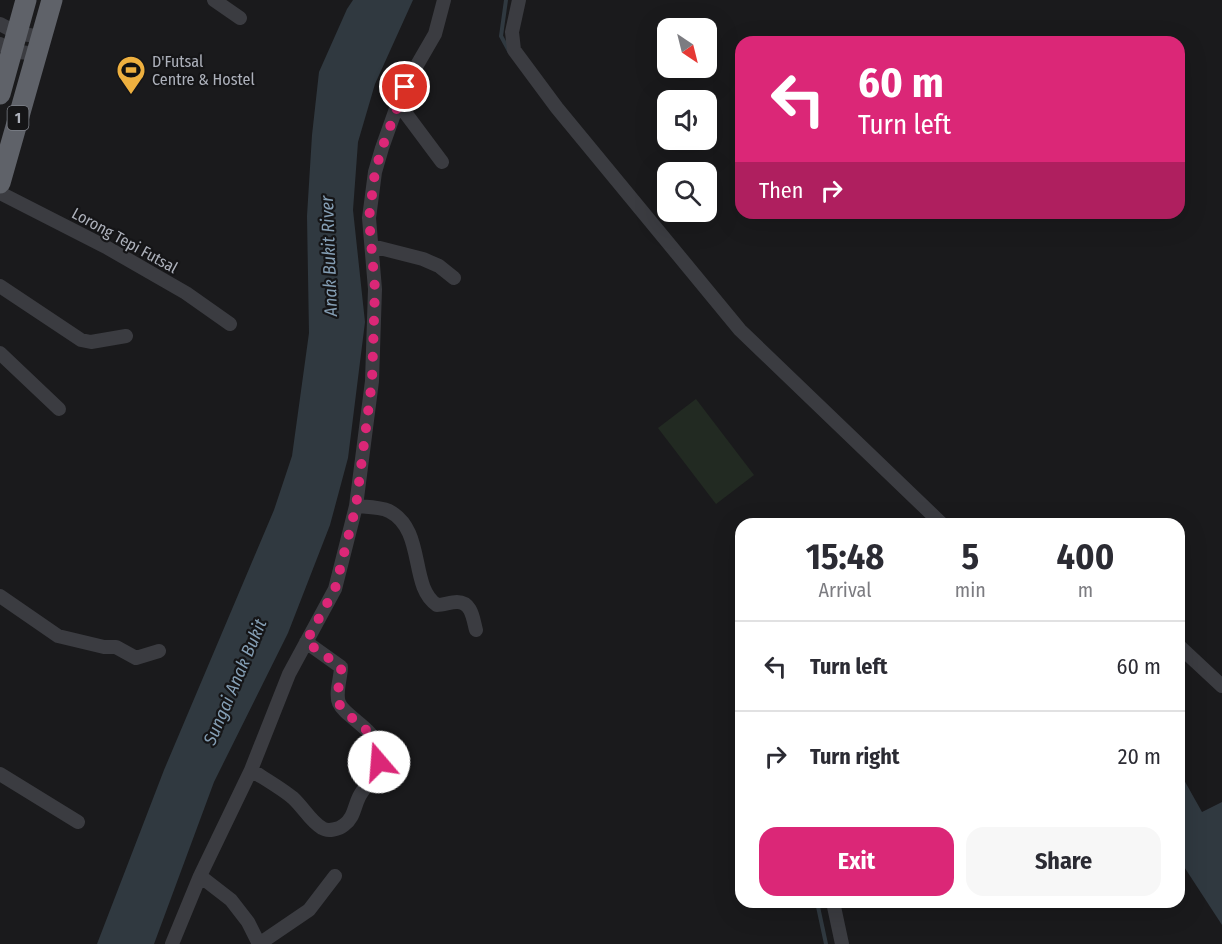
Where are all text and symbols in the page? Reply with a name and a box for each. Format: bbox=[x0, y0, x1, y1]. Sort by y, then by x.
north arrow bbox=[657, 18, 717, 78]
map controls bbox=[657, 18, 717, 222]
place label: D'Futsal Centre & Hostel bbox=[152, 52, 255, 89]
sports icon: D'Futsal Centre & Hostel bbox=[115, 54, 147, 96]
text: 60 m bbox=[858, 58, 944, 108]
icon: left bbox=[759, 60, 837, 138]
pin bbox=[379, 61, 430, 112]
icon: arrive bbox=[388, 70, 421, 103]
button: sound bbox=[657, 90, 717, 150]
road number: 1 bbox=[8, 106, 28, 130]
text: Turn left bbox=[858, 109, 951, 141]
button: search bbox=[657, 162, 717, 222]
icon: right bbox=[815, 174, 848, 207]
text: Then bbox=[759, 177, 803, 204]
water label: Anak Bukit River bbox=[316, 194, 342, 318]
street label: Lorong Tepi Futsal bbox=[69, 204, 181, 277]
text: 15:48 bbox=[806, 535, 884, 579]
text: 5 bbox=[961, 535, 979, 579]
text: 400 bbox=[1056, 535, 1114, 579]
text: Arrival bbox=[818, 578, 871, 602]
text: min bbox=[955, 578, 986, 602]
text: m bbox=[1078, 578, 1093, 602]
water label: Sungai Anak Bukit bbox=[198, 616, 271, 749]
icon: left bbox=[759, 650, 792, 683]
text: Turn left bbox=[810, 653, 888, 680]
text: 60 m bbox=[1117, 653, 1161, 680]
position arrow bbox=[347, 730, 411, 794]
icon: right bbox=[759, 740, 792, 773]
text: Turn right bbox=[810, 743, 899, 770]
text: 20 m bbox=[1118, 743, 1161, 770]
button: Exit bbox=[759, 827, 954, 896]
button: Share bbox=[966, 827, 1161, 896]

